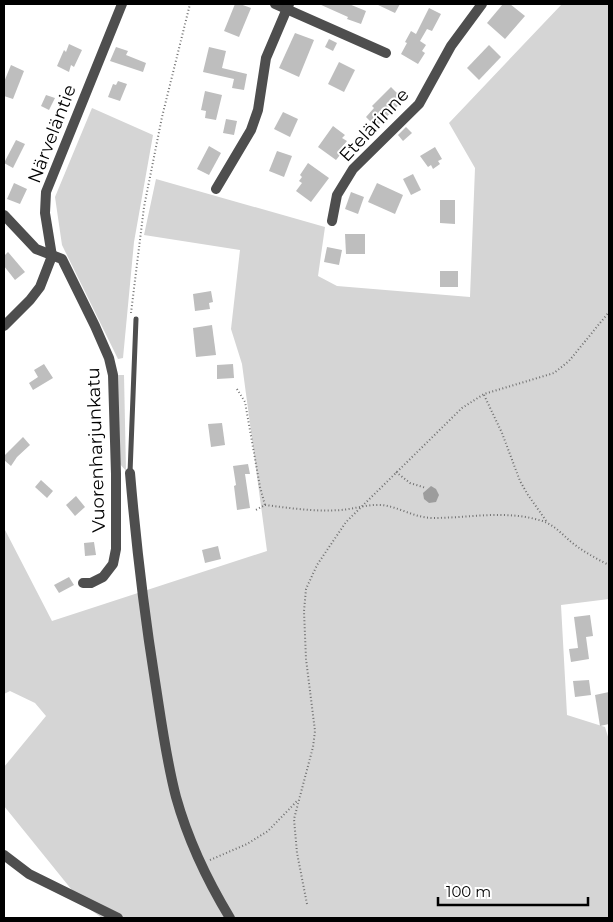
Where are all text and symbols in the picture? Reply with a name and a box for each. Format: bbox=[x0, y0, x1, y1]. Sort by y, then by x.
street label: Närveläntie bbox=[23, 82, 81, 186]
street label: Etelärinne bbox=[335, 84, 414, 166]
street label: Vuorenharjunkatu bbox=[82, 367, 110, 533]
scale bar bbox=[438, 874, 588, 906]
text: 100 m bbox=[446, 882, 491, 901]

